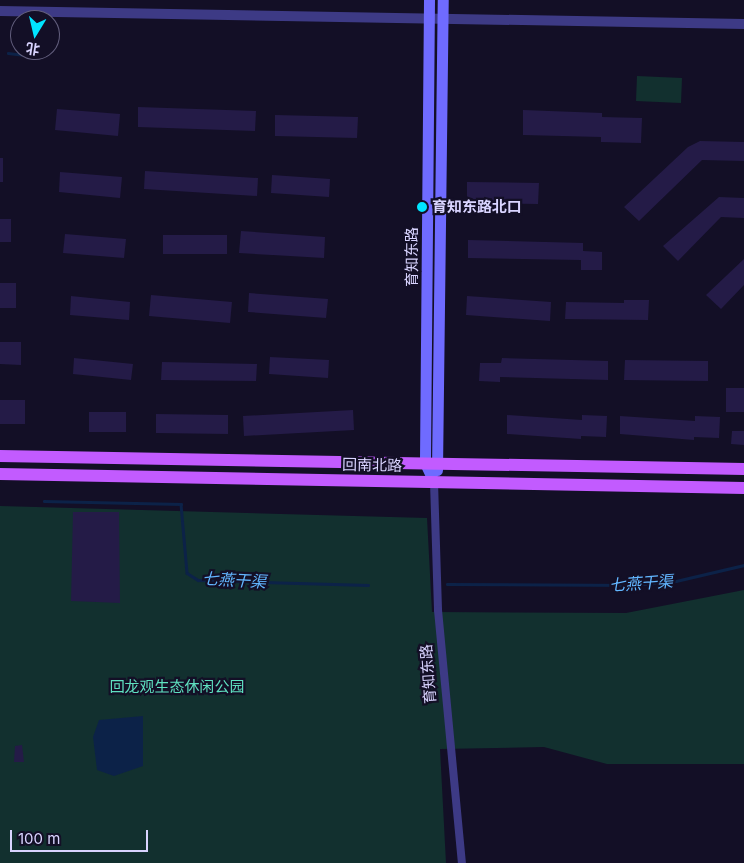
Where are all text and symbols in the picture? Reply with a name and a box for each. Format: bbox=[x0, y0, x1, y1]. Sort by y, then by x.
north arrow bbox=[10, 10, 60, 60]
text: 北 bbox=[24, 40, 41, 59]
place label: 育知东路北口 bbox=[432, 198, 522, 216]
marker: 育知东路北口 bbox=[416, 201, 428, 213]
street label: 育知东路 bbox=[403, 227, 421, 287]
street label: 回南北路 bbox=[342, 455, 402, 475]
water label: 七燕干渠 bbox=[202, 569, 266, 591]
water label: 七燕干渠 bbox=[608, 571, 674, 595]
street label: 育知东路 bbox=[417, 643, 439, 705]
park label: 回龙观生态休闲公园 bbox=[110, 678, 244, 696]
scale bar bbox=[12, 820, 150, 852]
text: 100 m bbox=[18, 829, 60, 848]

